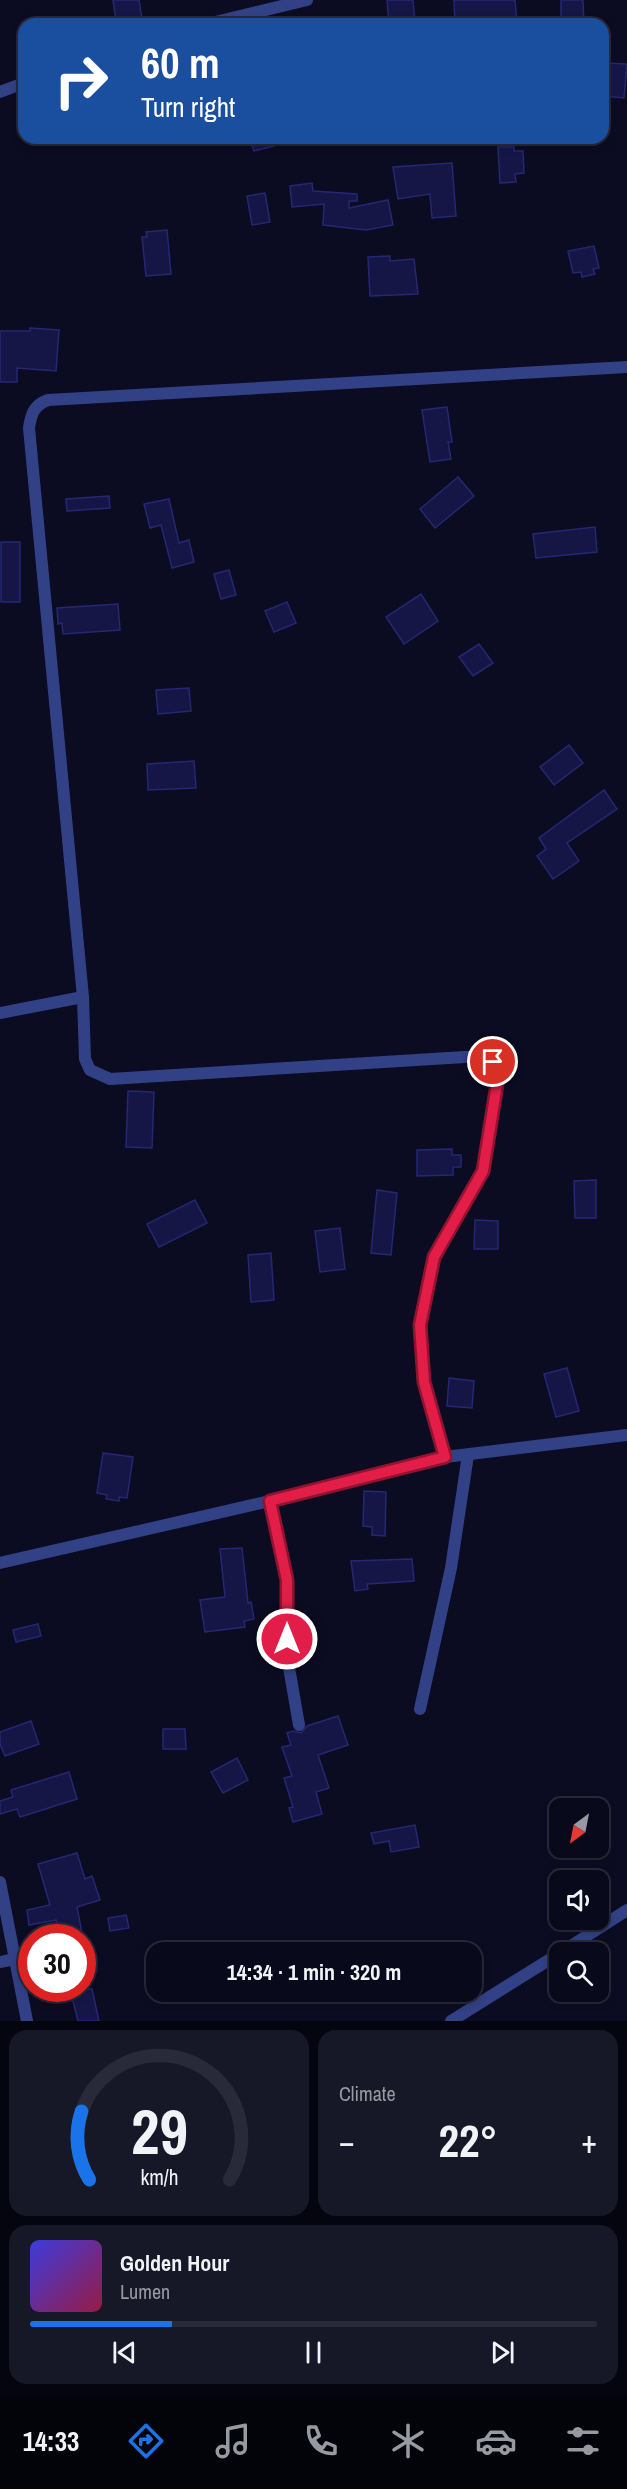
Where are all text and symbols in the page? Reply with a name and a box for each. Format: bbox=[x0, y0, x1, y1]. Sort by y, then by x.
text: 60 m bbox=[141, 35, 220, 91]
icon: right bbox=[42, 42, 120, 120]
text: Turn right bbox=[141, 89, 235, 125]
pin bbox=[467, 1036, 518, 1087]
icon: arrive bbox=[476, 1045, 509, 1078]
position arrow bbox=[255, 1607, 319, 1671]
north arrow bbox=[549, 1798, 609, 1858]
map controls bbox=[549, 1798, 609, 2002]
button: sound bbox=[549, 1870, 609, 1930]
speed limit sign: 30 bbox=[18, 1924, 96, 2002]
button: search bbox=[549, 1942, 609, 2002]
text: 14:34 · 1 min · 320 m bbox=[227, 1957, 401, 1987]
text: Climate bbox=[339, 2080, 396, 2107]
text: 29 bbox=[131, 2089, 187, 2173]
text: 22° bbox=[438, 2110, 498, 2171]
text: − bbox=[339, 2119, 355, 2163]
text: + bbox=[581, 2119, 597, 2163]
text: km/h bbox=[140, 2163, 178, 2192]
text: Golden Hour bbox=[120, 2248, 229, 2278]
text: Lumen bbox=[120, 2278, 170, 2305]
icon: previous bbox=[108, 2336, 141, 2369]
icon: pause bbox=[297, 2336, 330, 2369]
icon: next bbox=[486, 2336, 519, 2369]
icon: directions bbox=[125, 2420, 167, 2462]
icon: music bbox=[212, 2420, 254, 2462]
icon: phone bbox=[300, 2420, 342, 2462]
icon: climate bbox=[387, 2420, 429, 2462]
icon: car bbox=[475, 2420, 517, 2462]
icon: filters bbox=[562, 2420, 604, 2462]
text: 14:33 bbox=[23, 2423, 79, 2459]

